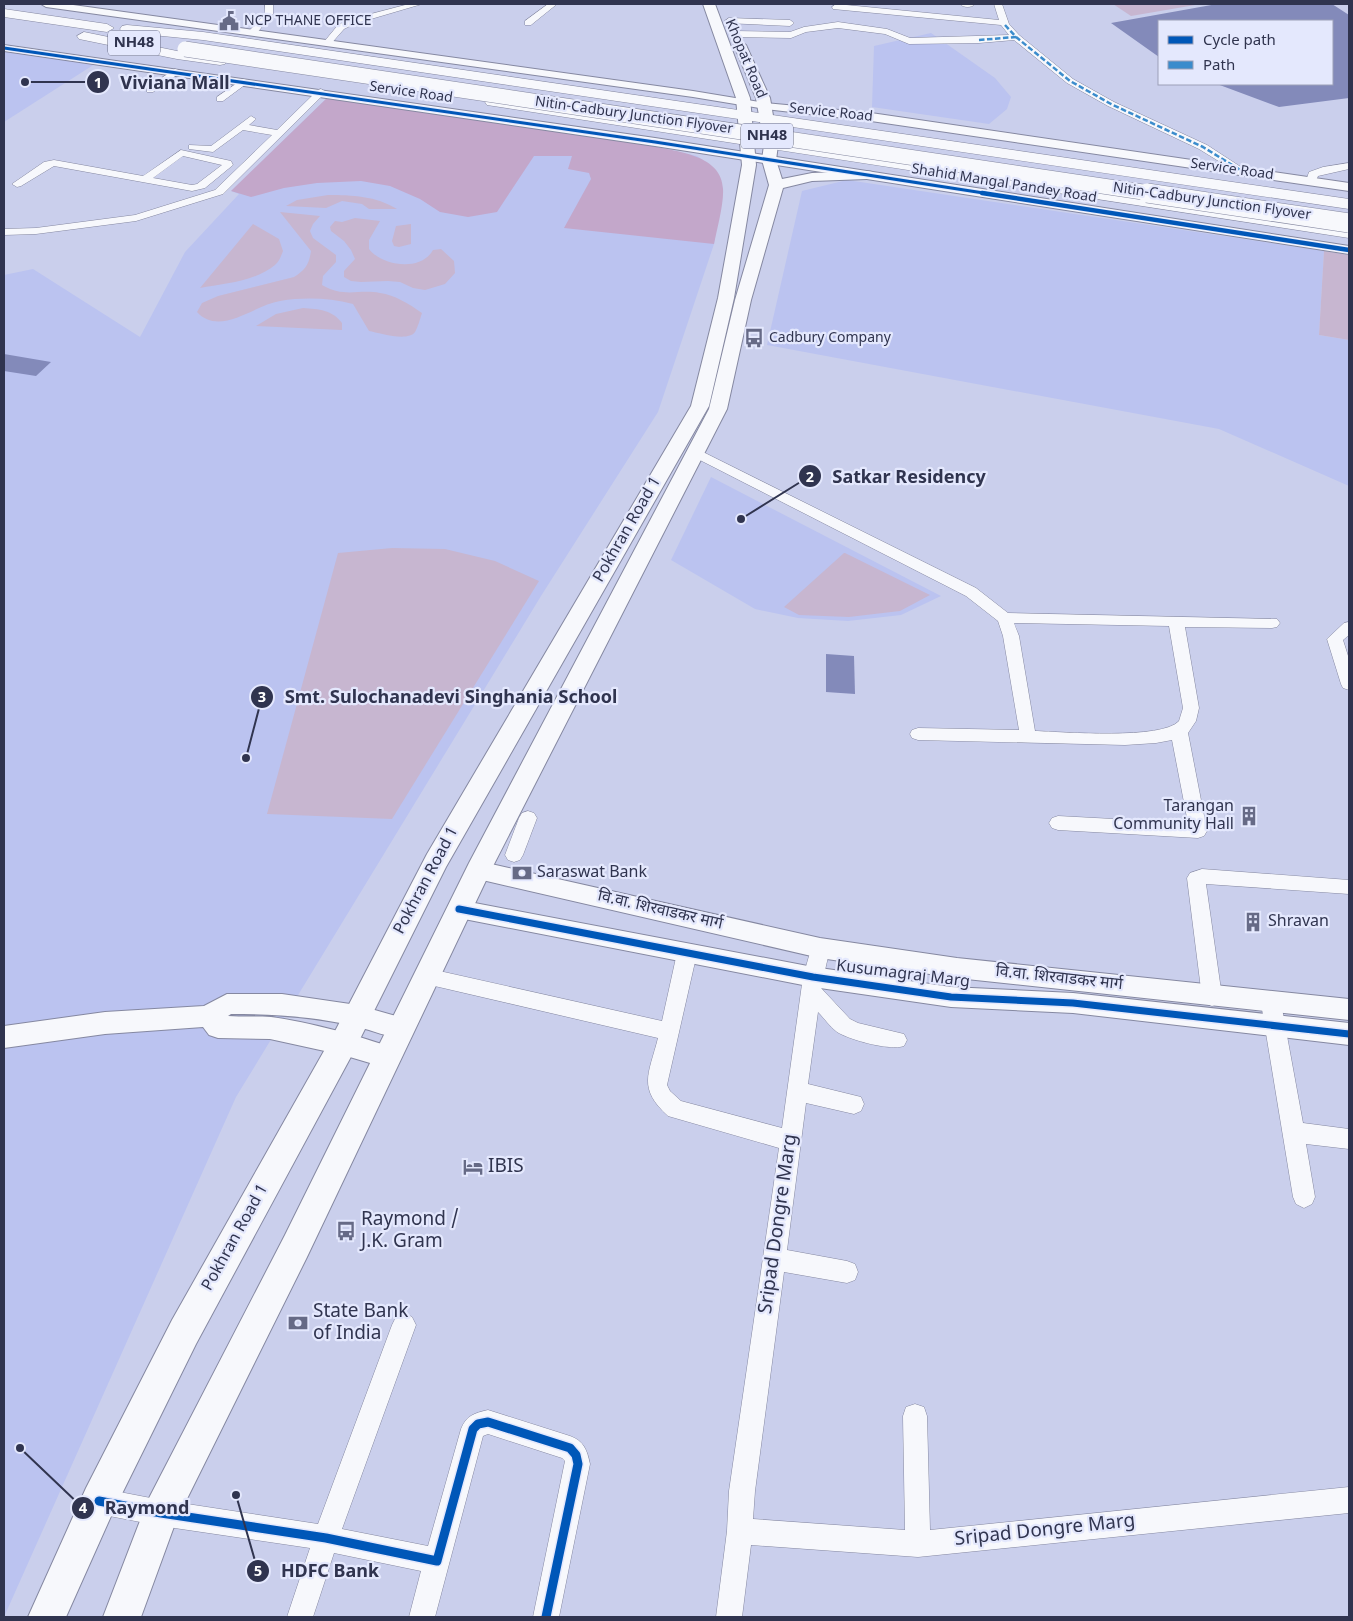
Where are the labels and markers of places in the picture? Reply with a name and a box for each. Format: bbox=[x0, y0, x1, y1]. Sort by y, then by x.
public building icon: NCP THANE OFFICE bbox=[218, 10, 240, 32]
place label: NCP THANE OFFICE bbox=[244, 12, 372, 31]
callout: Viviana Mall bbox=[86, 66, 240, 99]
bus stop icon: Cadbury Company bbox=[743, 327, 765, 349]
place label: Cadbury Company bbox=[769, 329, 892, 348]
callout: Satkar Residency bbox=[798, 460, 996, 493]
callout: Smt. Sulochanadevi Singhania School bbox=[250, 680, 627, 713]
place label: Tarangan Community Hall bbox=[1113, 797, 1234, 836]
building icon: Tarangan Community Hall bbox=[1238, 805, 1260, 827]
bank icon: Saraswat Bank bbox=[511, 862, 533, 884]
place label: Saraswat Bank bbox=[537, 863, 647, 884]
building icon: Shravan bbox=[1242, 911, 1264, 933]
place label: Shravan bbox=[1268, 912, 1329, 933]
place label: IBIS bbox=[488, 1155, 524, 1180]
hotel icon: IBIS bbox=[462, 1156, 484, 1178]
place label: Raymond / J.K. Gram bbox=[359, 1208, 459, 1255]
bus stop icon: Raymond / J.K. Gram bbox=[335, 1220, 357, 1242]
place label: State Bank of India bbox=[313, 1300, 408, 1347]
bank icon: State Bank of India bbox=[287, 1312, 309, 1334]
callout: Raymond bbox=[70, 1491, 200, 1524]
callout: HDFC Bank bbox=[246, 1554, 389, 1587]

